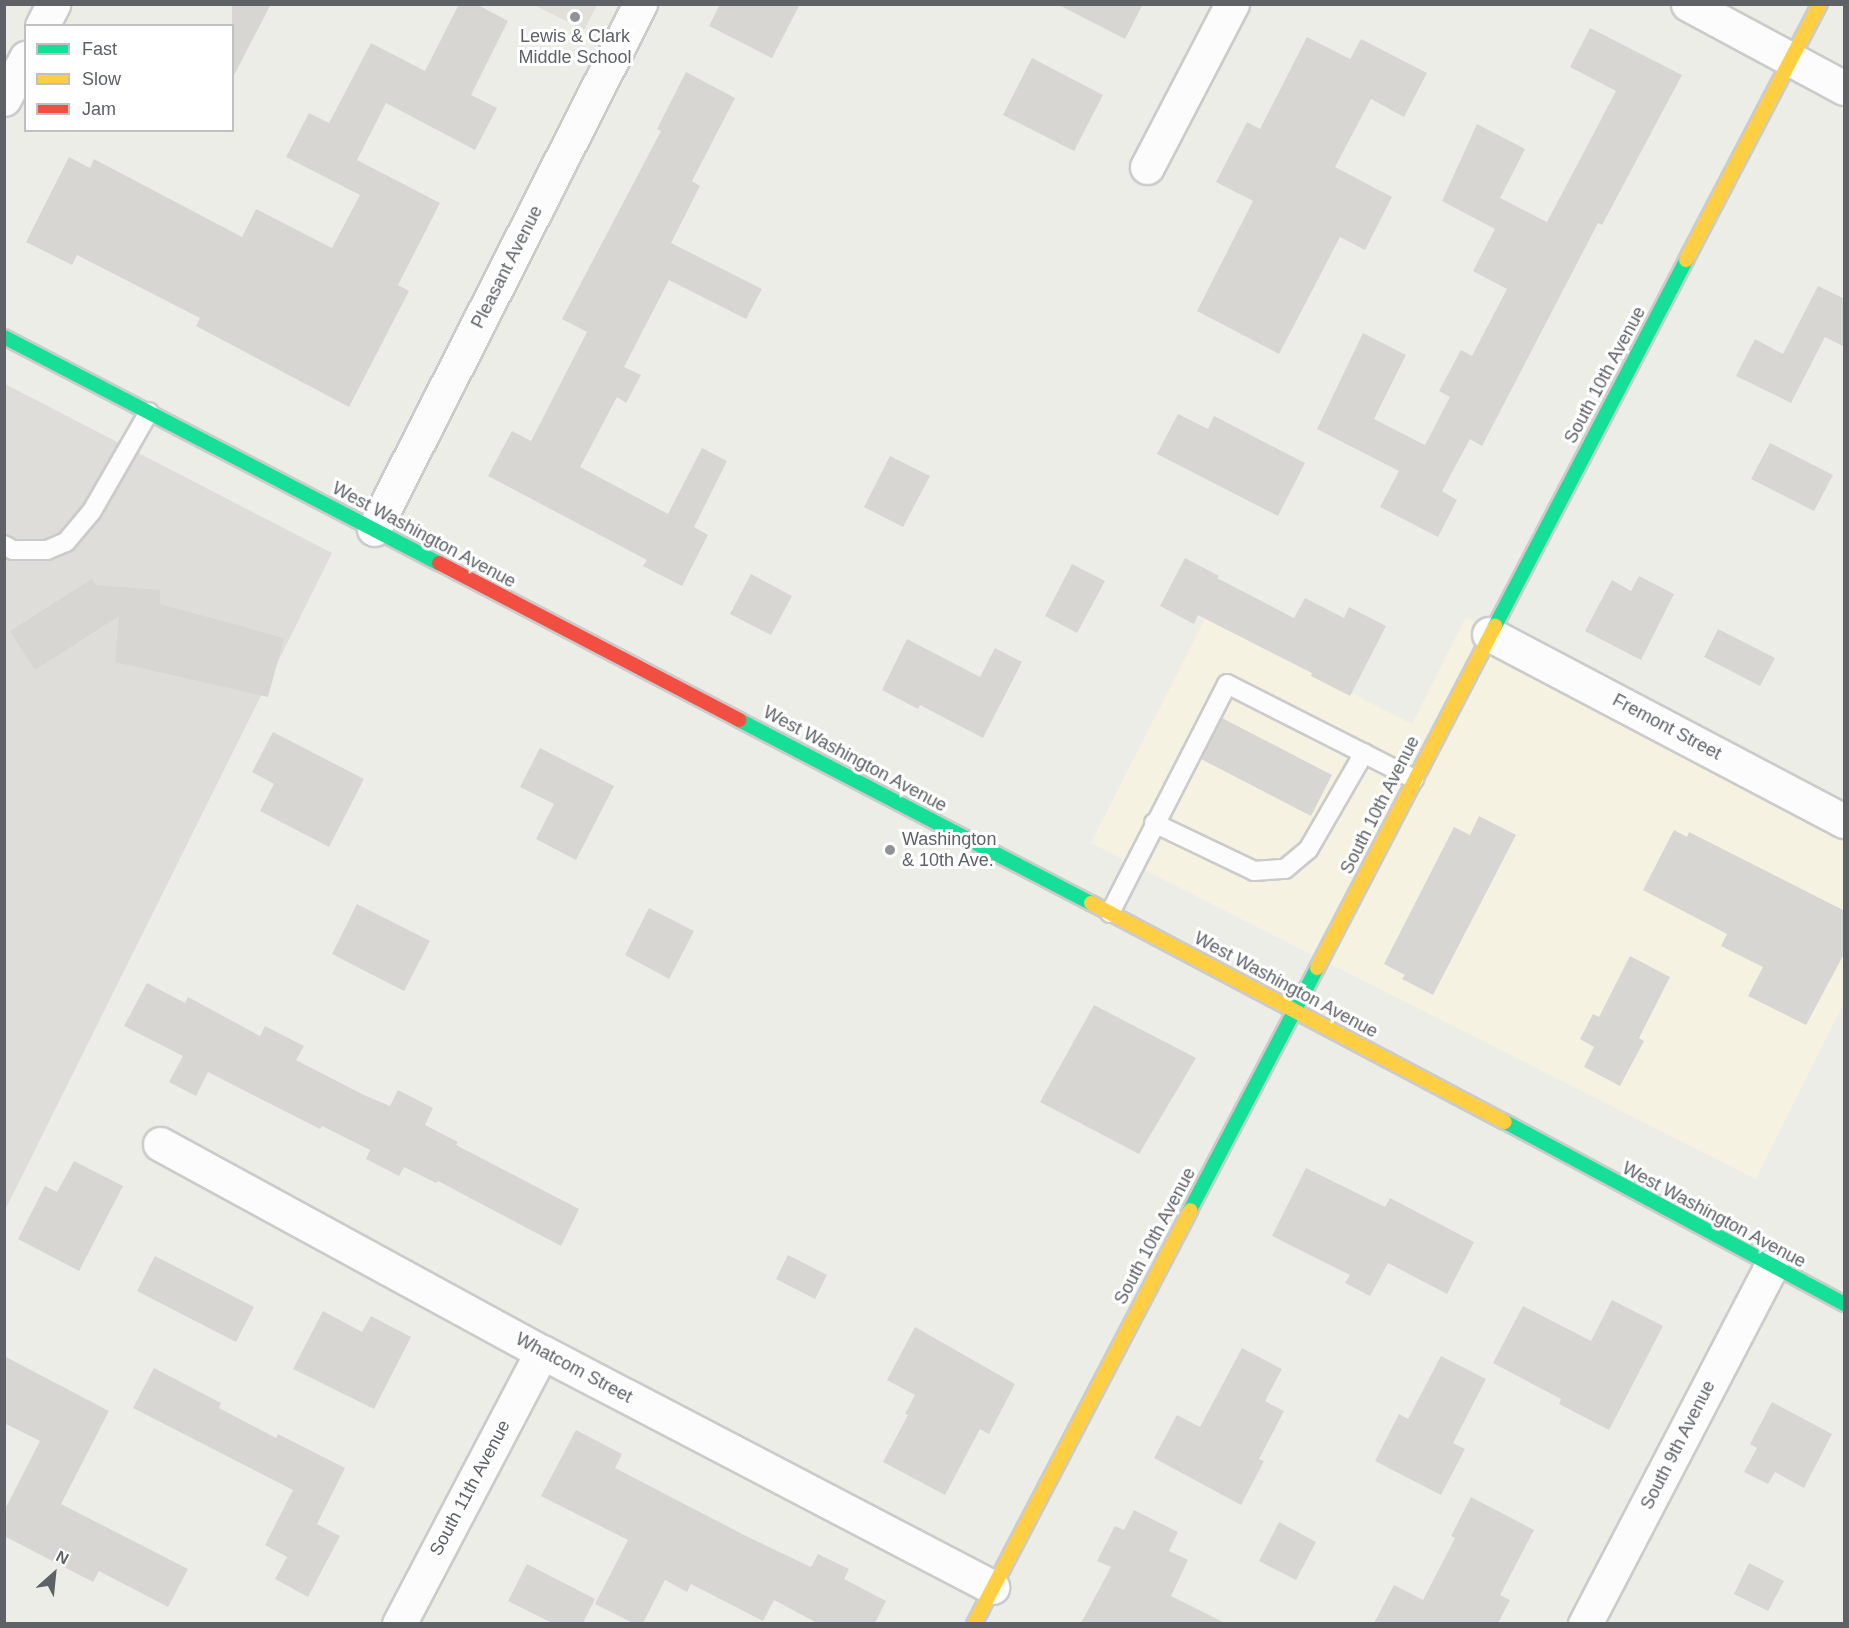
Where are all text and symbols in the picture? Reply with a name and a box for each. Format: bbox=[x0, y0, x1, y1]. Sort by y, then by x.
marker: Lewis & Clark Middle School bbox=[568, 10, 582, 24]
legend bbox=[24, 24, 234, 132]
place label: Lewis & Clark Middle School bbox=[518, 26, 632, 68]
text: Fast bbox=[82, 39, 117, 59]
text: Slow bbox=[82, 69, 121, 89]
text: Jam bbox=[82, 99, 116, 119]
street label: Pleasant Avenue bbox=[467, 202, 547, 332]
street label: South 10th Avenue bbox=[1560, 302, 1650, 448]
street label: West Washington Avenue bbox=[328, 477, 520, 593]
street label: Fremont Street bbox=[1609, 689, 1725, 765]
street label: West Washington Avenue bbox=[759, 701, 951, 817]
street label: South 10th Avenue bbox=[1336, 732, 1424, 878]
place label: Washington & 10th Ave. bbox=[902, 829, 996, 872]
marker: Washington & 10th Ave. bbox=[883, 843, 897, 857]
street label: West Washington Avenue bbox=[1190, 927, 1382, 1043]
street label: West Washington Avenue bbox=[1618, 1157, 1810, 1273]
street label: South 10th Avenue bbox=[1110, 1163, 1200, 1309]
street label: Whatcom Street bbox=[512, 1328, 636, 1408]
street label: South 9th Avenue bbox=[1636, 1376, 1720, 1514]
street label: South 11th Avenue bbox=[425, 1416, 515, 1560]
north arrow bbox=[24, 1544, 84, 1604]
text: N bbox=[53, 1547, 71, 1568]

